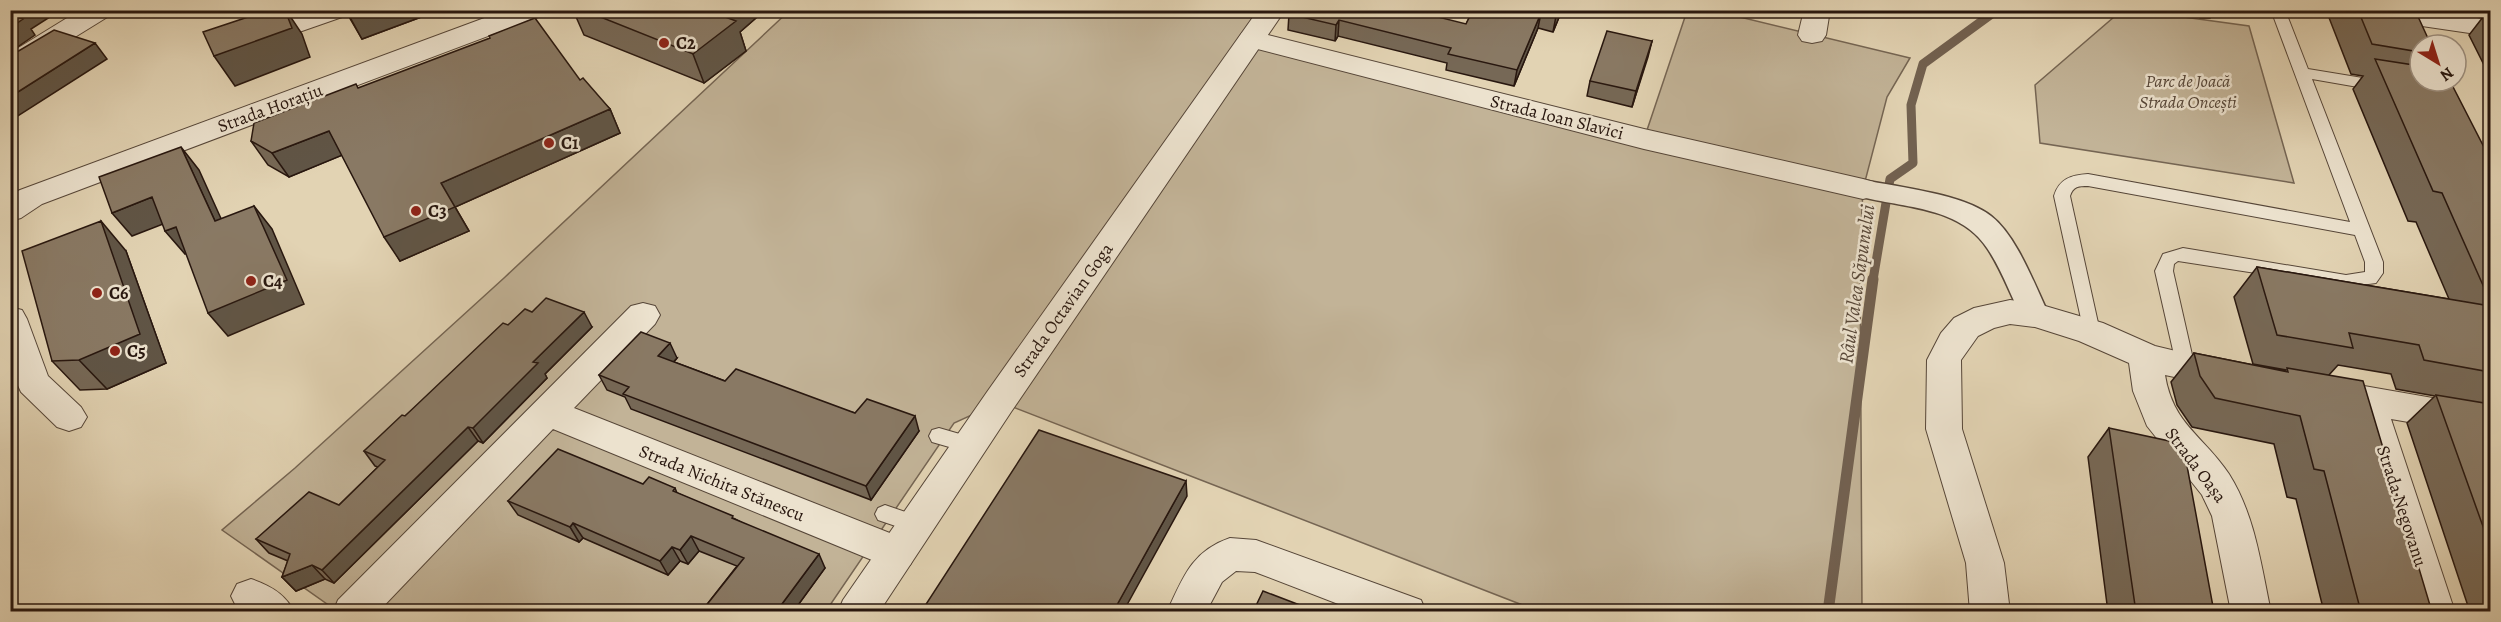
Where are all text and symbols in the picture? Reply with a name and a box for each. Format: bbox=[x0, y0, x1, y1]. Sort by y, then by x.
place label: C2 bbox=[676, 31, 696, 55]
north arrow bbox=[2408, 33, 2468, 93]
marker: C2 bbox=[657, 36, 671, 50]
text: N bbox=[2435, 62, 2458, 87]
park label: Parc de Joacă Strada Oncești bbox=[2139, 69, 2237, 114]
street label: Strada Horațiu bbox=[214, 78, 326, 138]
street label: Strada Ioan Slavici bbox=[1488, 89, 1626, 145]
place label: C1 bbox=[561, 131, 579, 155]
marker: C1 bbox=[542, 136, 556, 150]
place label: C3 bbox=[428, 199, 447, 223]
water label: Râul Valea Săpunului bbox=[1832, 203, 1882, 365]
marker: C3 bbox=[409, 204, 423, 218]
street label: Strada Octavian Goga bbox=[1008, 238, 1119, 382]
place label: C4 bbox=[263, 269, 283, 293]
marker: C4 bbox=[244, 274, 258, 288]
place label: C6 bbox=[109, 281, 129, 305]
marker: C6 bbox=[90, 286, 104, 300]
place label: C5 bbox=[127, 339, 146, 363]
marker: C5 bbox=[108, 344, 122, 358]
street label: Strada Oașa bbox=[2160, 422, 2233, 508]
street label: Strada Nichita Stănescu bbox=[636, 439, 809, 527]
street label: Strada Negovanu bbox=[2371, 442, 2433, 570]

